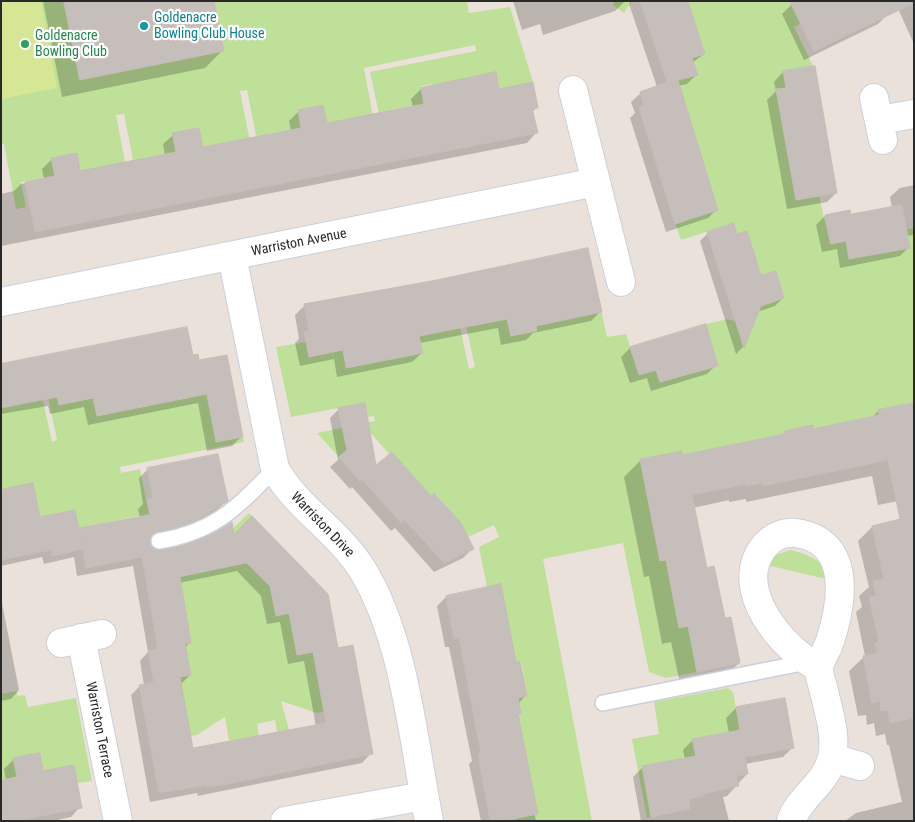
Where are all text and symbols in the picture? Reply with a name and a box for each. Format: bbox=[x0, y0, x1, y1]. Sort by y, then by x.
place label: Goldenacre Bowling Club House bbox=[154, 10, 265, 42]
marker: Goldenacre Bowling Club House bbox=[138, 20, 150, 32]
place label: Goldenacre Bowling Club bbox=[35, 28, 107, 60]
marker: Goldenacre Bowling Club bbox=[19, 38, 31, 50]
street label: Warriston Avenue bbox=[250, 226, 348, 260]
street label: Warriston Drive bbox=[287, 489, 357, 561]
street label: Warriston Terrace bbox=[81, 681, 117, 779]

